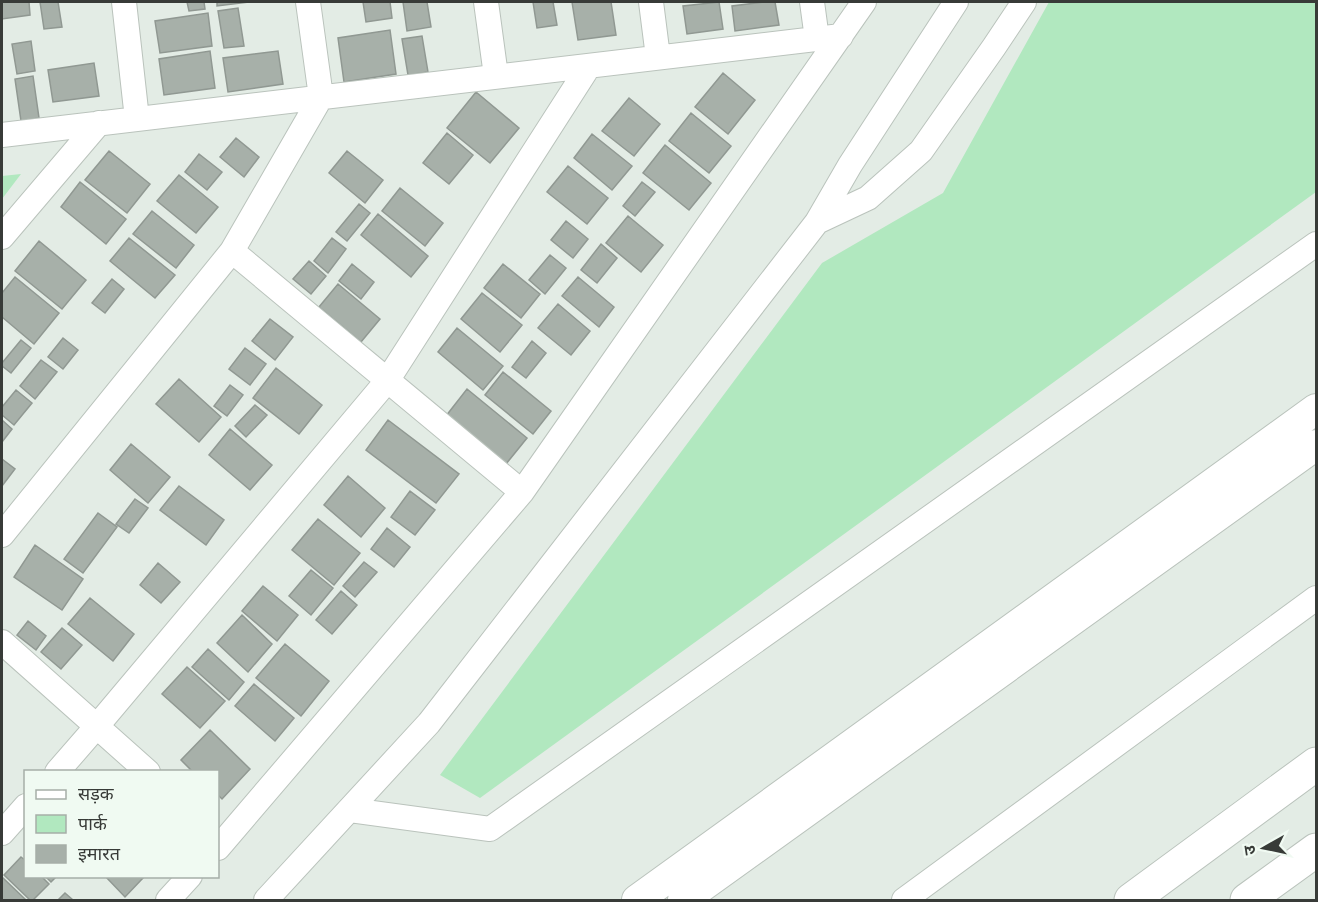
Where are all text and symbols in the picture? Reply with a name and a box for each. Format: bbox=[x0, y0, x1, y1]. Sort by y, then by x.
legend bbox=[24, 770, 219, 878]
text: सड़क bbox=[78, 784, 115, 804]
text: पार्क bbox=[78, 813, 108, 834]
north arrow bbox=[1234, 818, 1294, 878]
text: इमारत bbox=[78, 844, 121, 864]
text: उ bbox=[1240, 844, 1259, 856]

